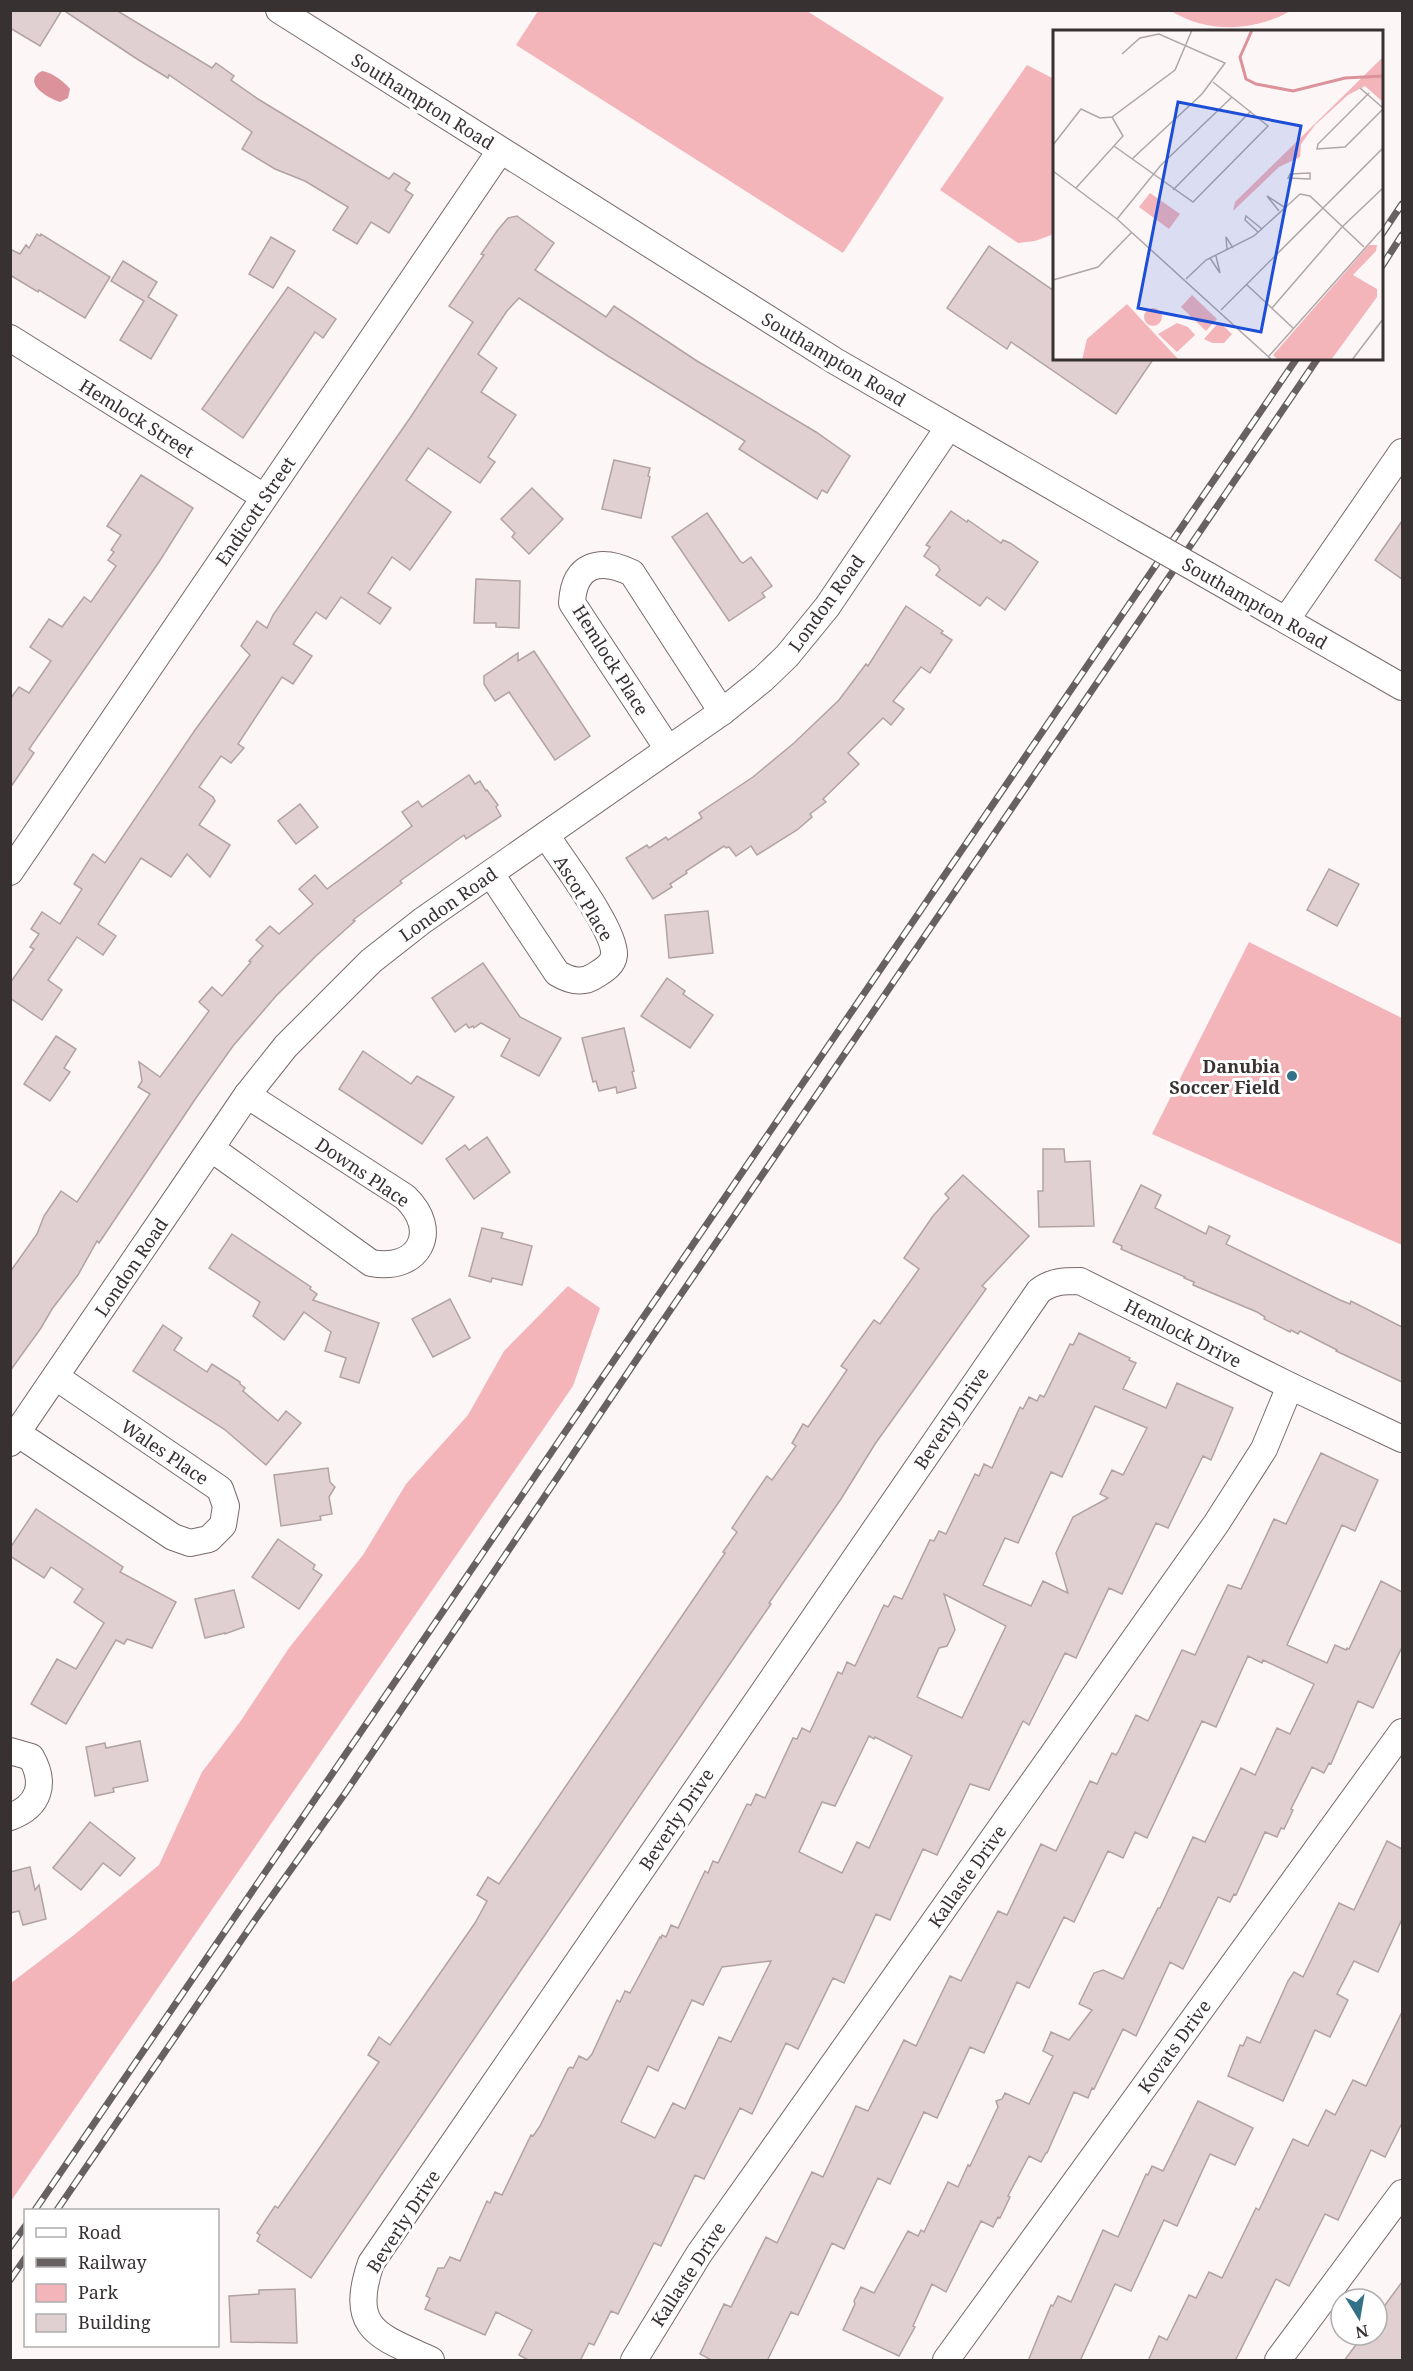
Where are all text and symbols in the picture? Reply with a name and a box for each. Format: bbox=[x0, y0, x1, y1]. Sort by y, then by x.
inset map bbox=[1053, 30, 1383, 360]
street label: Southampton Road bbox=[347, 47, 499, 155]
street label: Southampton Road bbox=[758, 306, 910, 412]
street label: Hemlock Street bbox=[75, 373, 199, 463]
street label: Endicott Street bbox=[210, 452, 300, 570]
street label: London Road bbox=[783, 550, 869, 656]
street label: Southampton Road bbox=[1178, 552, 1332, 654]
street label: Hemlock Place bbox=[567, 600, 655, 720]
street label: Ascot Place bbox=[549, 851, 619, 945]
street label: London Road bbox=[394, 861, 502, 947]
place label: Danubia Soccer Field bbox=[1169, 1054, 1280, 1099]
marker: Danubia Soccer Field bbox=[1285, 1069, 1299, 1083]
street label: Downs Place bbox=[311, 1132, 415, 1212]
street label: London Road bbox=[89, 1213, 173, 1321]
street label: Hemlock Drive bbox=[1120, 1293, 1246, 1373]
street label: Beverly Drive bbox=[908, 1362, 994, 1474]
street label: Wales Place bbox=[117, 1414, 213, 1490]
street label: Beverly Drive bbox=[633, 1763, 719, 1875]
street label: Kallaste Drive bbox=[923, 1820, 1011, 1932]
street label: Kovats Drive bbox=[1132, 1995, 1216, 2097]
street label: Beverly Drive bbox=[361, 2165, 445, 2277]
legend bbox=[24, 2209, 219, 2347]
street label: Kallaste Drive bbox=[645, 2217, 731, 2331]
text: Road bbox=[78, 2220, 121, 2244]
text: Railway bbox=[78, 2250, 148, 2274]
text: Park bbox=[78, 2280, 118, 2304]
north arrow bbox=[1329, 2287, 1389, 2347]
text: Building bbox=[78, 2310, 151, 2334]
text: N bbox=[1353, 2320, 1370, 2344]

